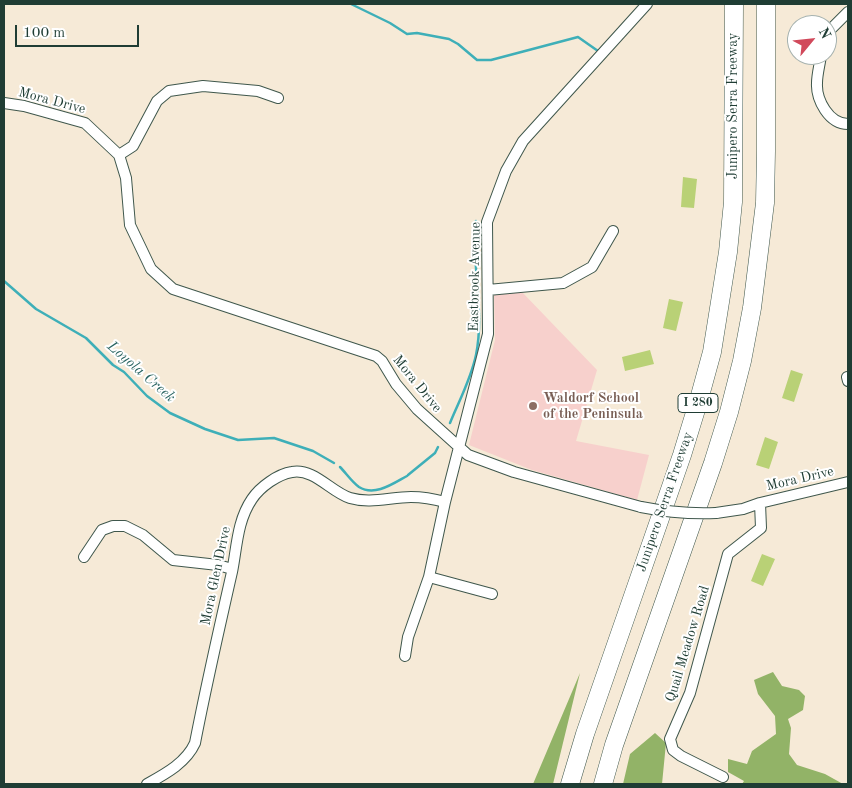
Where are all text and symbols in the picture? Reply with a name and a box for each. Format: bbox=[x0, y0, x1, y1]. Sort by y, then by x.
scale bar bbox=[18, 15, 141, 47]
north arrow bbox=[787, 15, 837, 65]
text: N bbox=[816, 25, 833, 41]
text: 100 m bbox=[23, 26, 65, 41]
street label: Junipero Serra Freeway bbox=[725, 33, 741, 179]
street label: Mora Drive bbox=[17, 84, 87, 118]
street label: Eastbrook Avenue bbox=[466, 222, 484, 332]
water label: Loyola Creek bbox=[103, 337, 179, 407]
street label: Mora Drive bbox=[389, 352, 445, 416]
place label: Waldorf School of the Peninsula bbox=[543, 390, 643, 422]
road number: I 280 bbox=[678, 393, 718, 412]
marker: Waldorf School of the Peninsula bbox=[527, 400, 539, 412]
street label: Junipero Serra Freeway bbox=[633, 430, 697, 574]
street label: Mora Drive bbox=[765, 463, 835, 495]
street label: Mora Glen Drive bbox=[197, 525, 235, 627]
street label: Quail Meadow Road bbox=[662, 584, 714, 704]

